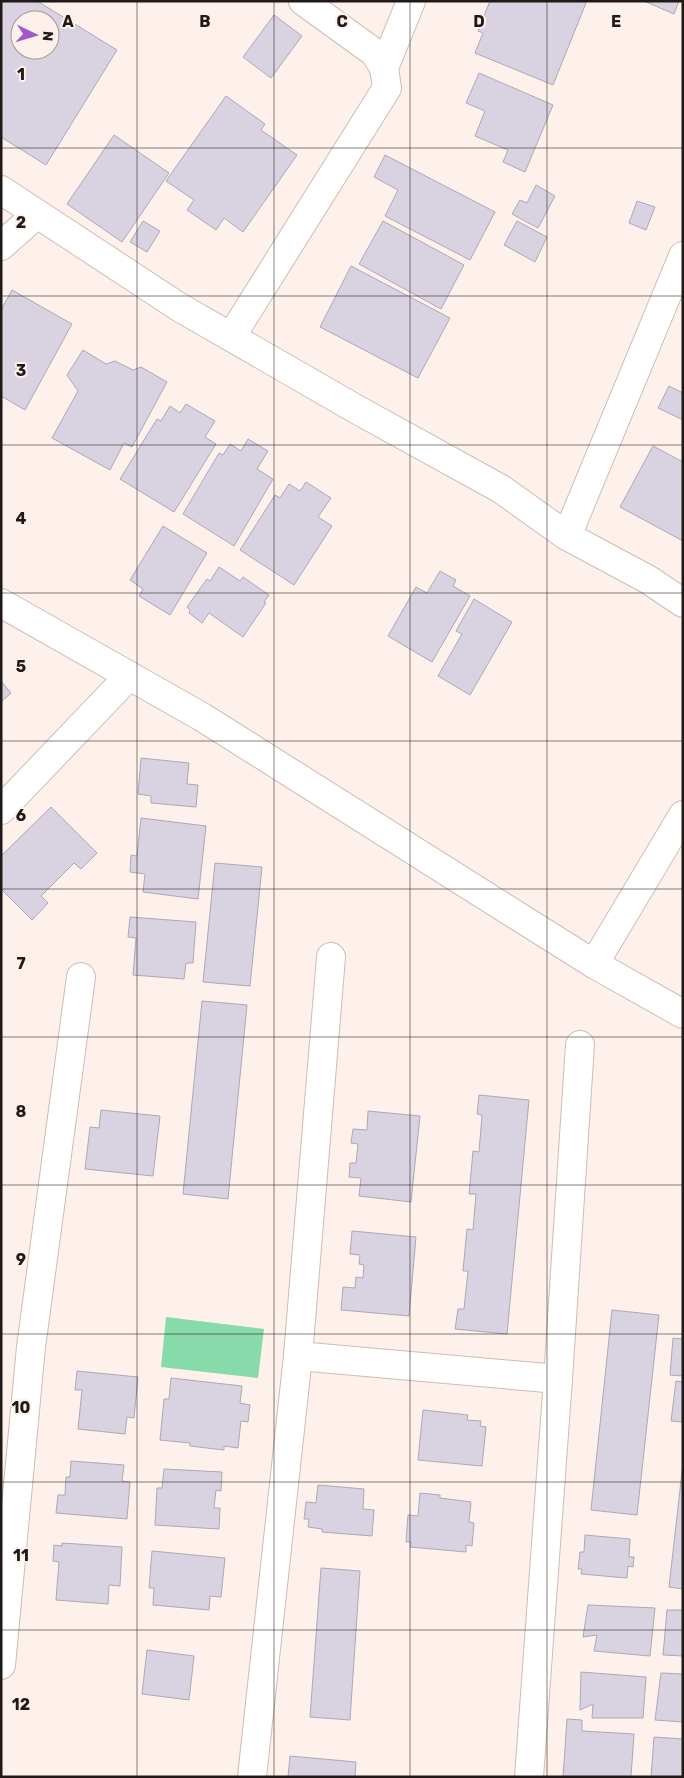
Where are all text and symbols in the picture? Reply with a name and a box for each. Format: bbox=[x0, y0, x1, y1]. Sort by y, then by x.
north arrow bbox=[10, 10, 60, 60]
text: A bbox=[62, 12, 74, 31]
text: B bbox=[199, 12, 211, 31]
text: C bbox=[336, 12, 348, 31]
text: D bbox=[473, 12, 485, 31]
text: E bbox=[611, 12, 621, 31]
text: N bbox=[39, 30, 56, 42]
text: 1 bbox=[17, 65, 25, 84]
text: 2 bbox=[16, 213, 26, 232]
text: 3 bbox=[16, 361, 26, 380]
text: 4 bbox=[16, 509, 27, 528]
text: 5 bbox=[16, 657, 26, 676]
text: 6 bbox=[16, 806, 26, 825]
text: 7 bbox=[16, 954, 26, 973]
text: 8 bbox=[16, 1102, 27, 1121]
text: 9 bbox=[16, 1250, 26, 1269]
text: 10 bbox=[12, 1398, 31, 1417]
text: 11 bbox=[13, 1546, 29, 1565]
text: 12 bbox=[12, 1695, 30, 1714]

